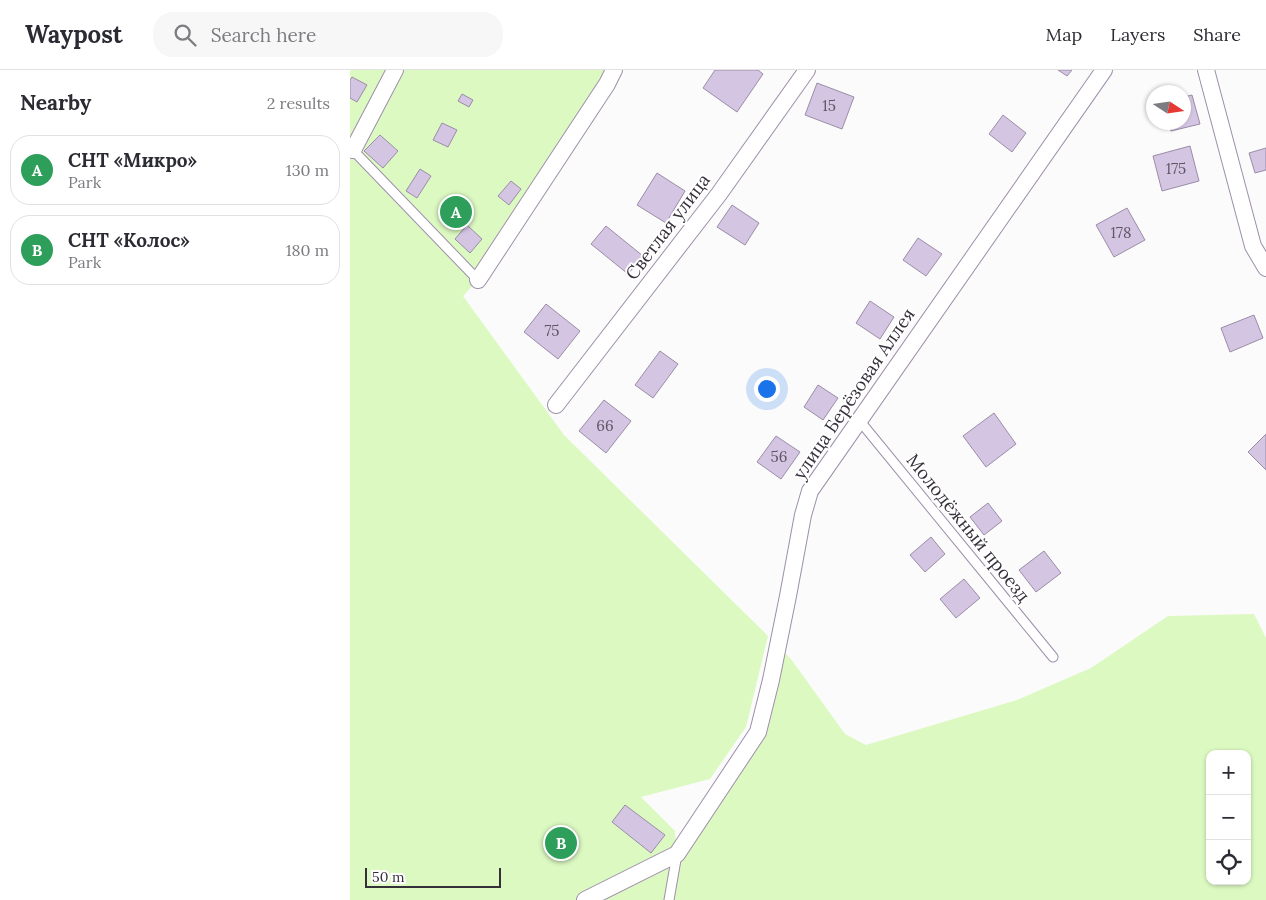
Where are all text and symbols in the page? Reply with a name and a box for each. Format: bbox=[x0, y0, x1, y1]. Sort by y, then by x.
search box bbox=[153, 12, 503, 57]
text: Waypost bbox=[25, 19, 123, 50]
icon: search bbox=[171, 21, 199, 49]
text: Search here bbox=[211, 23, 316, 47]
text: Map bbox=[1046, 23, 1082, 46]
text: Layers bbox=[1110, 23, 1165, 46]
text: Share bbox=[1193, 23, 1241, 46]
north arrow bbox=[1146, 85, 1191, 130]
text: Nearby bbox=[20, 89, 91, 116]
text: 2 results bbox=[267, 93, 330, 113]
house number: 15 bbox=[822, 96, 836, 115]
text: СНТ «Микро» bbox=[68, 148, 197, 172]
house number: 175 bbox=[1166, 159, 1186, 178]
text: A bbox=[32, 160, 42, 180]
text: 130 m bbox=[286, 160, 329, 180]
street label: Светлая улица bbox=[620, 169, 715, 284]
text: Park bbox=[68, 172, 101, 192]
pin: A bbox=[440, 193, 472, 231]
house number: 178 bbox=[1111, 223, 1131, 242]
text: СНТ «Колос» bbox=[68, 228, 190, 252]
text: B bbox=[32, 240, 42, 260]
text: 180 m bbox=[286, 240, 329, 260]
text: Park bbox=[68, 252, 101, 272]
street label: улица Берёзовая Аллея bbox=[788, 304, 920, 484]
house number: 75 bbox=[544, 321, 560, 340]
your location bbox=[754, 376, 780, 402]
house number: 66 bbox=[596, 416, 614, 435]
house number: 56 bbox=[771, 447, 787, 466]
street label: Молодёжный проезд bbox=[901, 449, 1035, 607]
map controls bbox=[1206, 750, 1251, 885]
button: + bbox=[1206, 750, 1251, 795]
button: − bbox=[1206, 795, 1251, 840]
pin: B bbox=[545, 824, 577, 862]
button: locate bbox=[1206, 840, 1251, 885]
scale bar bbox=[365, 865, 501, 888]
text: 50 m bbox=[372, 868, 405, 886]

